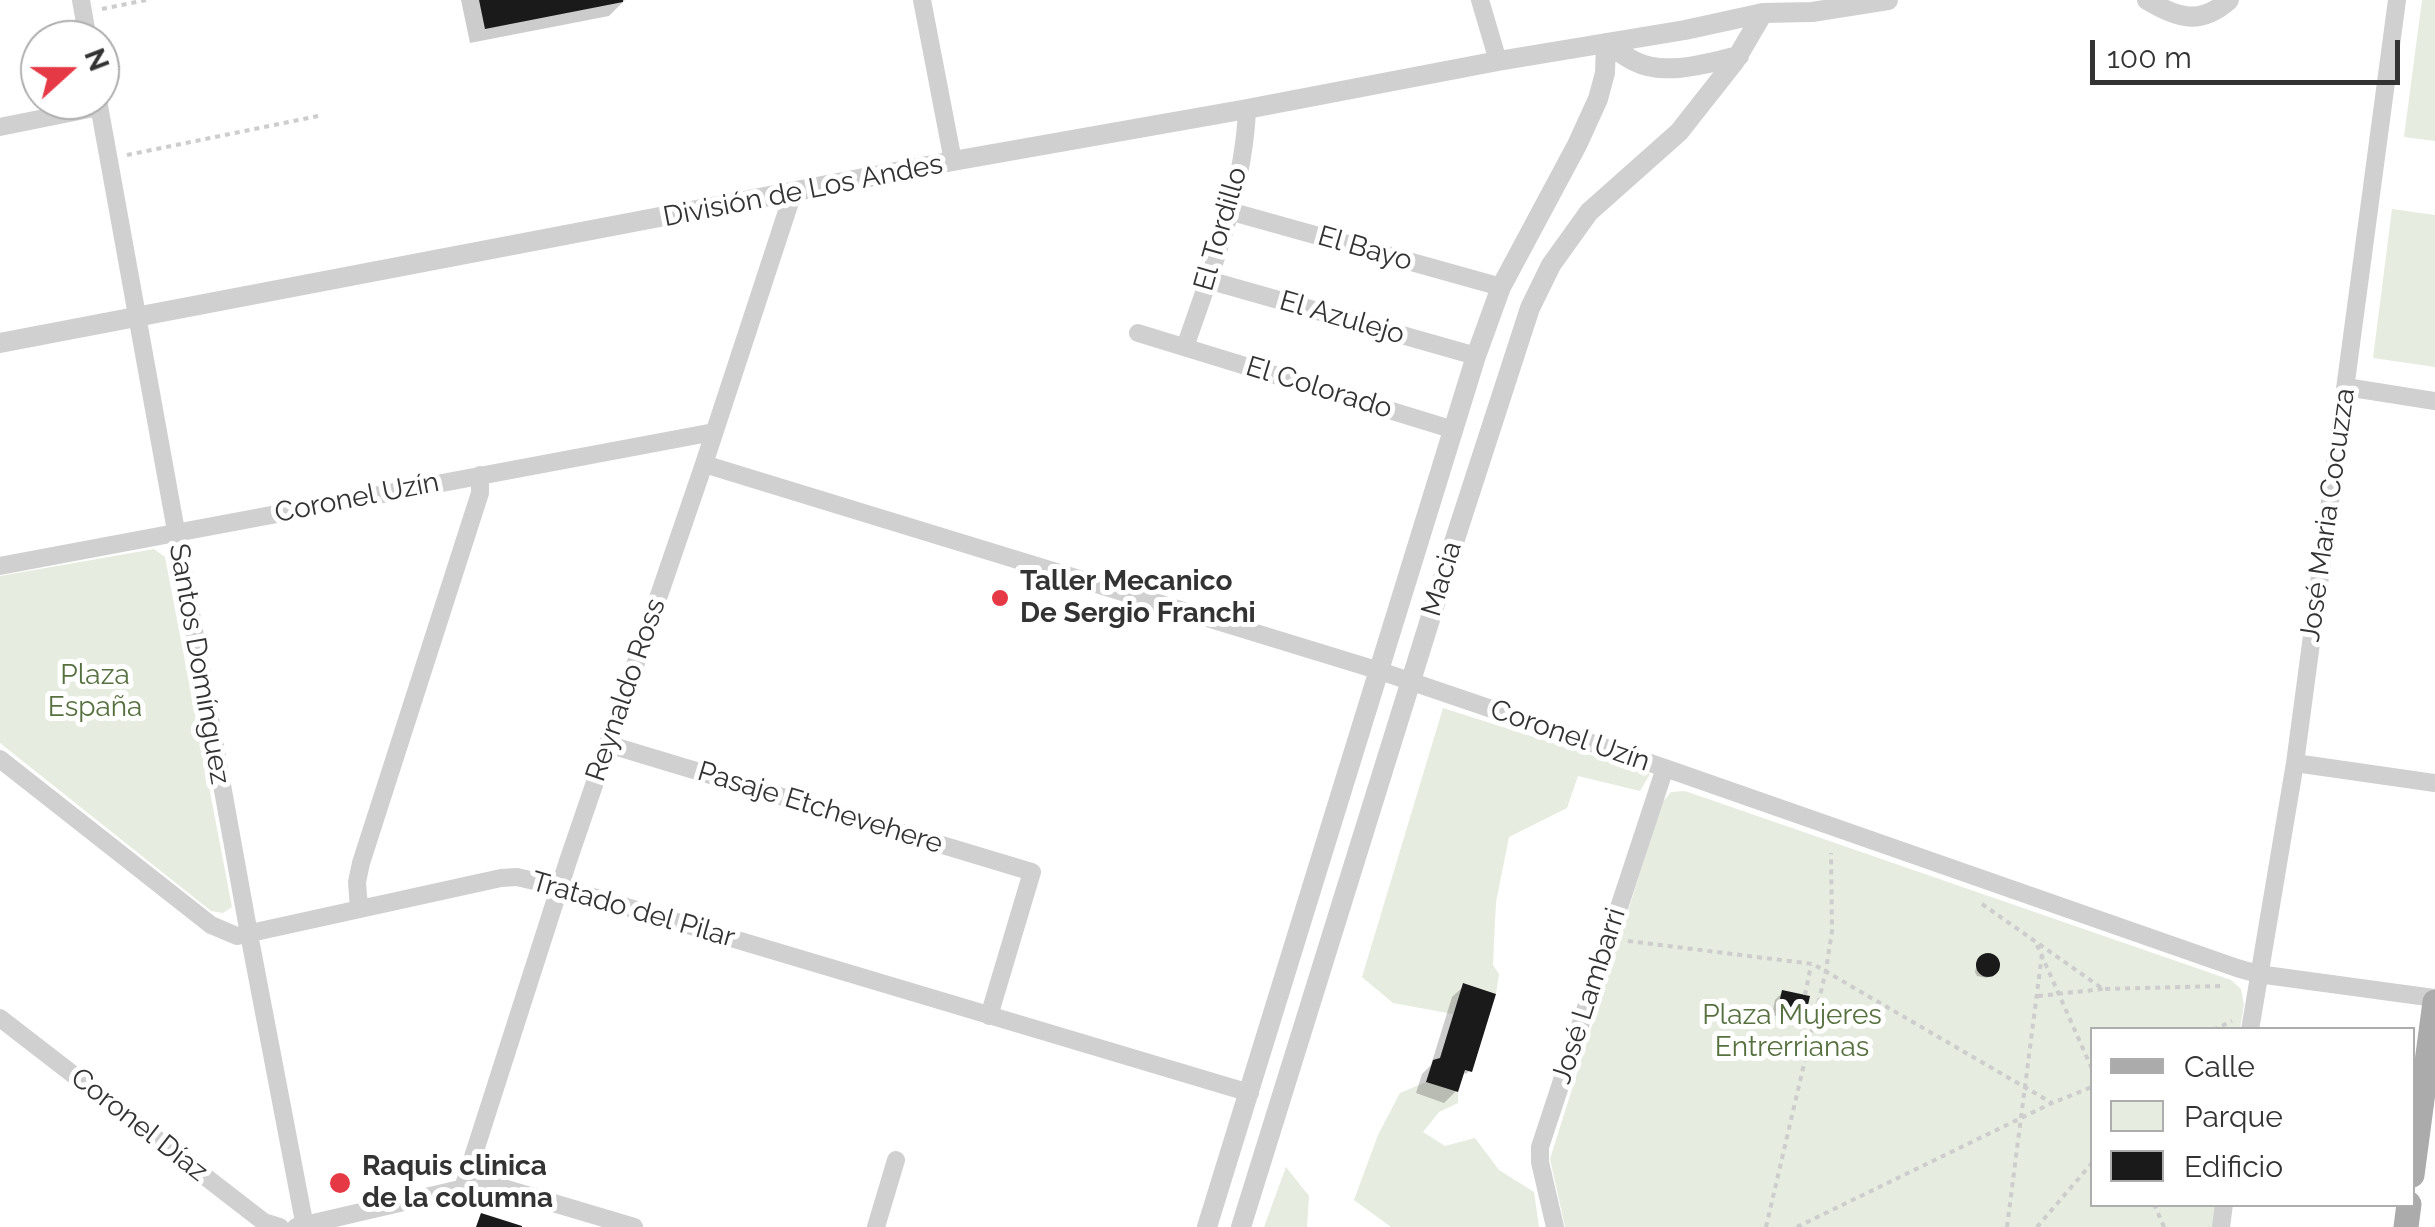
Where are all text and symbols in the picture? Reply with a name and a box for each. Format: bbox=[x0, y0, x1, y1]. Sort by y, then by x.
north arrow bbox=[20, 20, 120, 120]
scale bar bbox=[2095, 20, 2405, 82]
text: 100 m bbox=[2107, 40, 2192, 75]
text: N bbox=[77, 44, 116, 76]
street label: División de Los Andes bbox=[660, 147, 946, 235]
street label: El Tordillo bbox=[1187, 163, 1255, 295]
street label: El Bayo bbox=[1314, 220, 1416, 278]
street label: El Azulejo bbox=[1276, 284, 1408, 352]
street label: El Colorado bbox=[1242, 350, 1396, 426]
street label: José Maria Cocuzza bbox=[2294, 386, 2362, 644]
street label: Coronel Uzín bbox=[272, 466, 442, 530]
street label: Macia bbox=[1415, 538, 1469, 620]
street label: Santos Domínguez bbox=[161, 541, 237, 787]
place label: Taller Mecanico De Sergio Franchi bbox=[1020, 565, 1256, 631]
marker: Taller Mecanico De Sergio Franchi bbox=[989, 587, 1011, 609]
street label: Reynaldo Ross bbox=[579, 594, 673, 786]
park label: Plaza España bbox=[48, 659, 142, 725]
street label: Coronel Uzín bbox=[1486, 693, 1654, 779]
street label: Pasaje Etchevehere bbox=[693, 755, 947, 861]
street label: Tratado del Pilar bbox=[527, 865, 739, 955]
street label: José Lambarri bbox=[1545, 904, 1633, 1088]
park label: Plaza Mujeres Entrerrianas bbox=[1702, 999, 1882, 1065]
legend bbox=[2090, 1027, 2415, 1207]
text: Calle bbox=[2184, 1049, 2255, 1084]
street label: Coronel Díaz bbox=[64, 1061, 214, 1189]
text: Parque bbox=[2184, 1099, 2283, 1134]
text: Edificio bbox=[2184, 1149, 2283, 1184]
place label: Raquis clinica de la columna bbox=[362, 1150, 553, 1216]
marker: Raquis clinica de la columna bbox=[327, 1170, 353, 1196]

